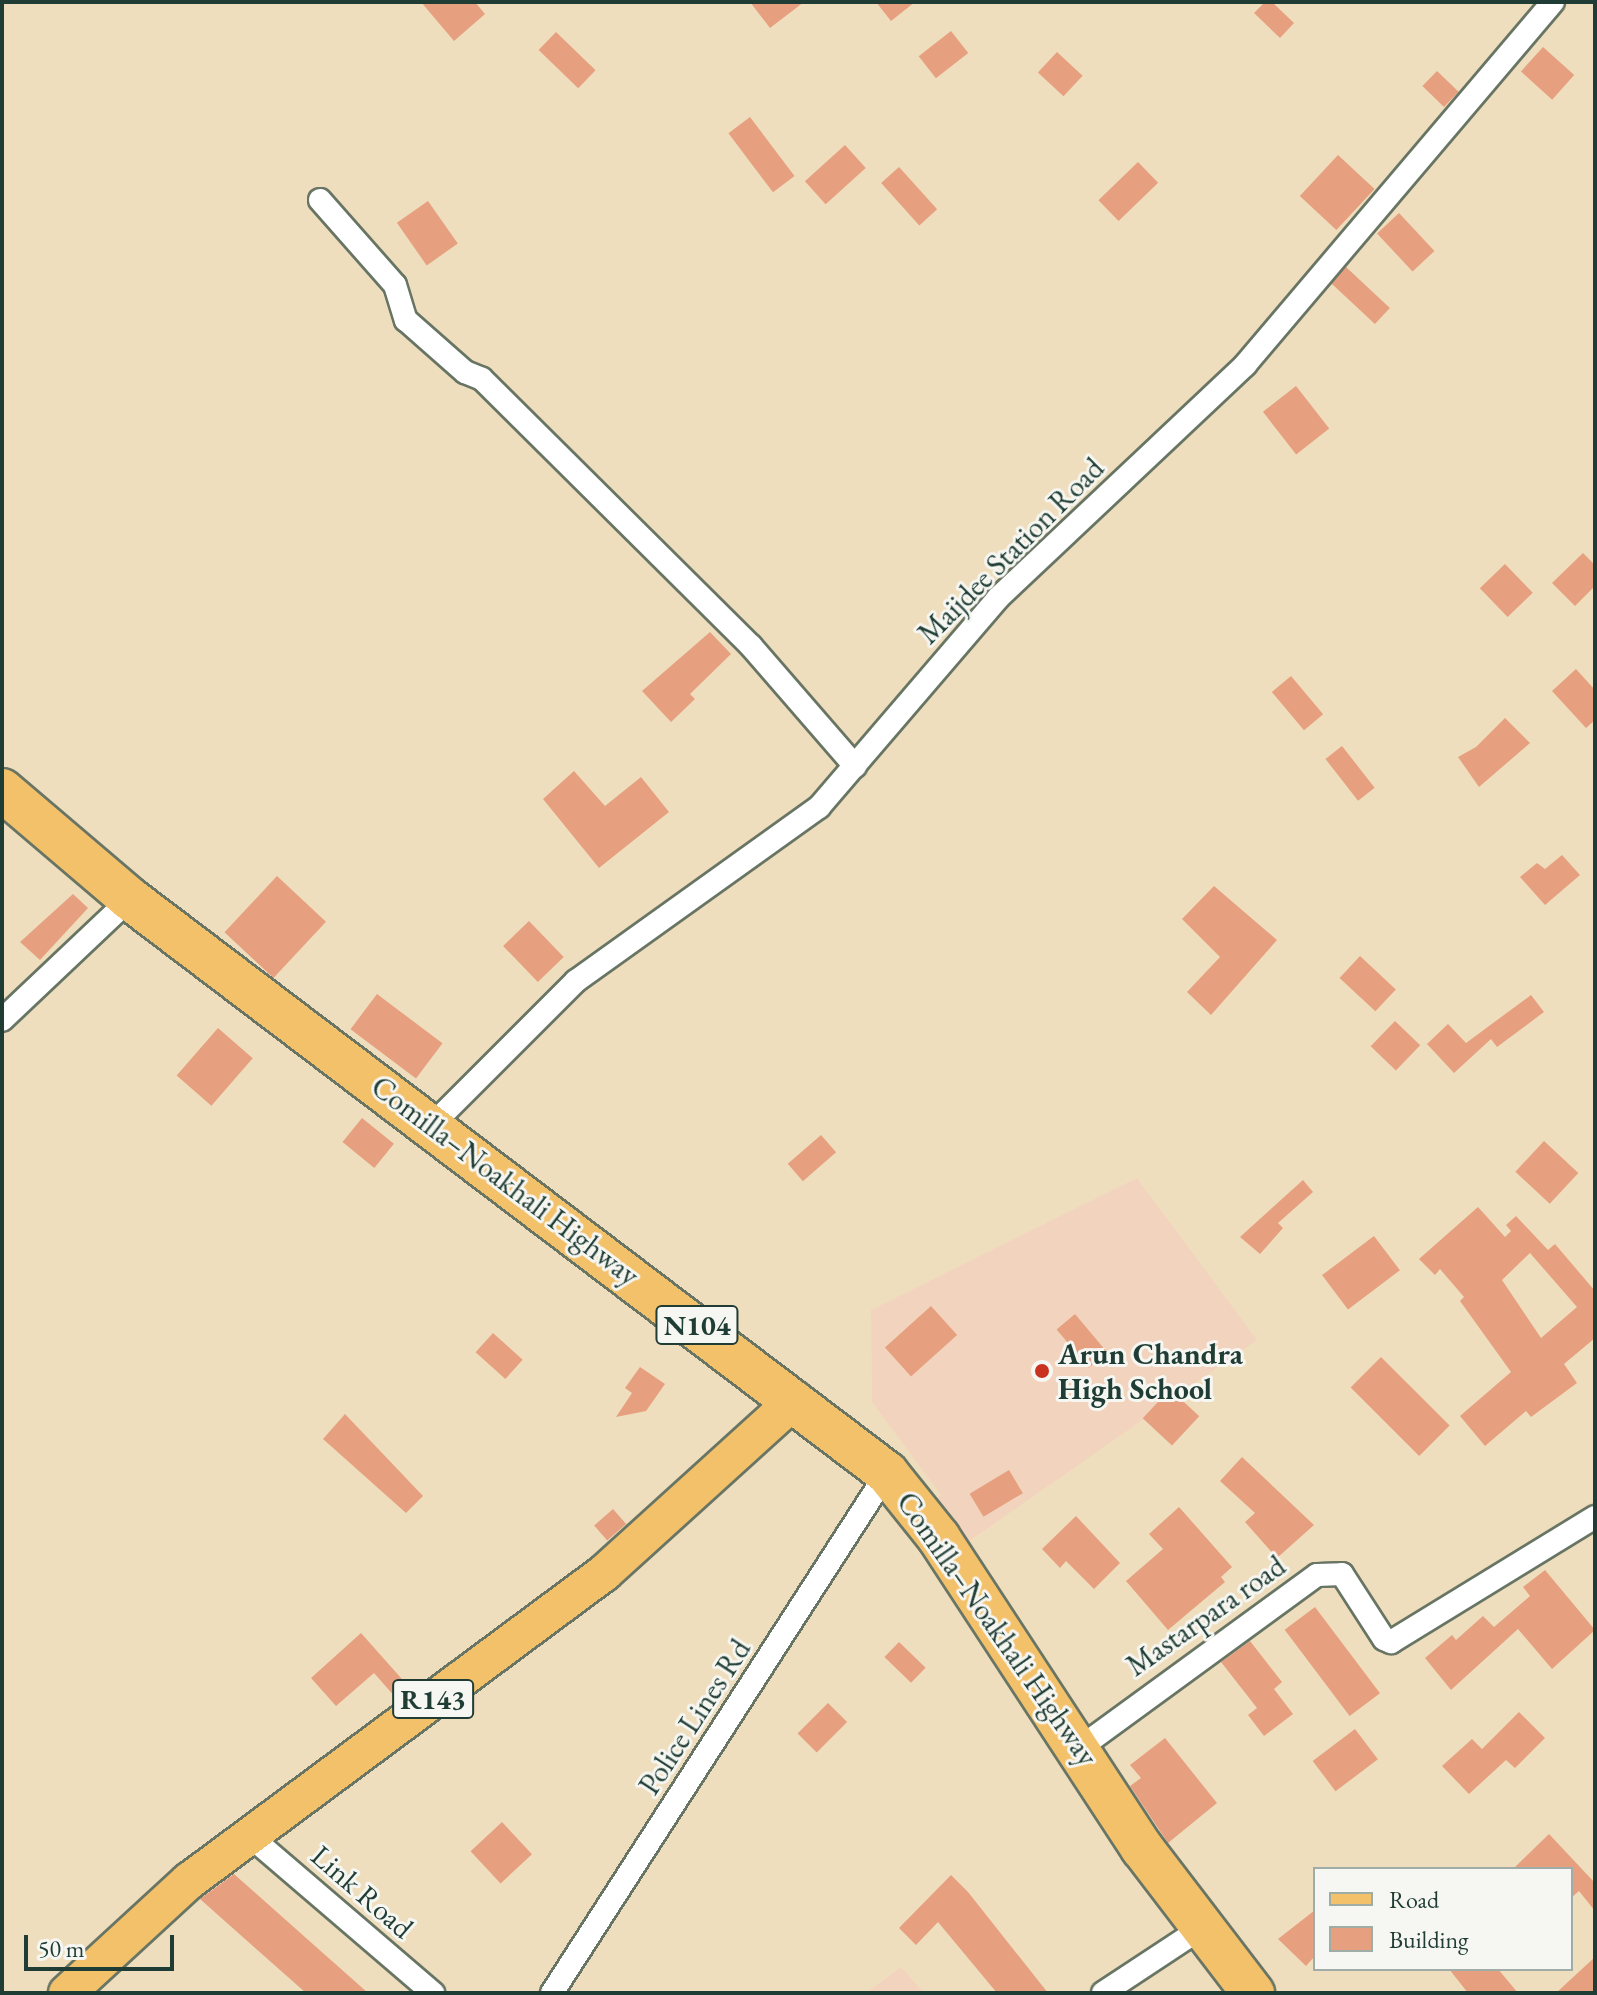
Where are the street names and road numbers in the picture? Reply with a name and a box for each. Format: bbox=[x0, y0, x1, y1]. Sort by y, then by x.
street label: Maijdee Station Road bbox=[910, 450, 1112, 652]
street label: Comilla–Noakhali Highway bbox=[364, 1069, 646, 1293]
road number: N104 bbox=[655, 1301, 739, 1349]
street label: Comilla–Noakhali Highway bbox=[889, 1485, 1105, 1773]
street label: Mastarpara road bbox=[1120, 1548, 1292, 1684]
street label: Police Lines Rd bbox=[631, 1633, 759, 1801]
road number: R143 bbox=[391, 1675, 475, 1723]
street label: Link Road bbox=[304, 1838, 420, 1946]

